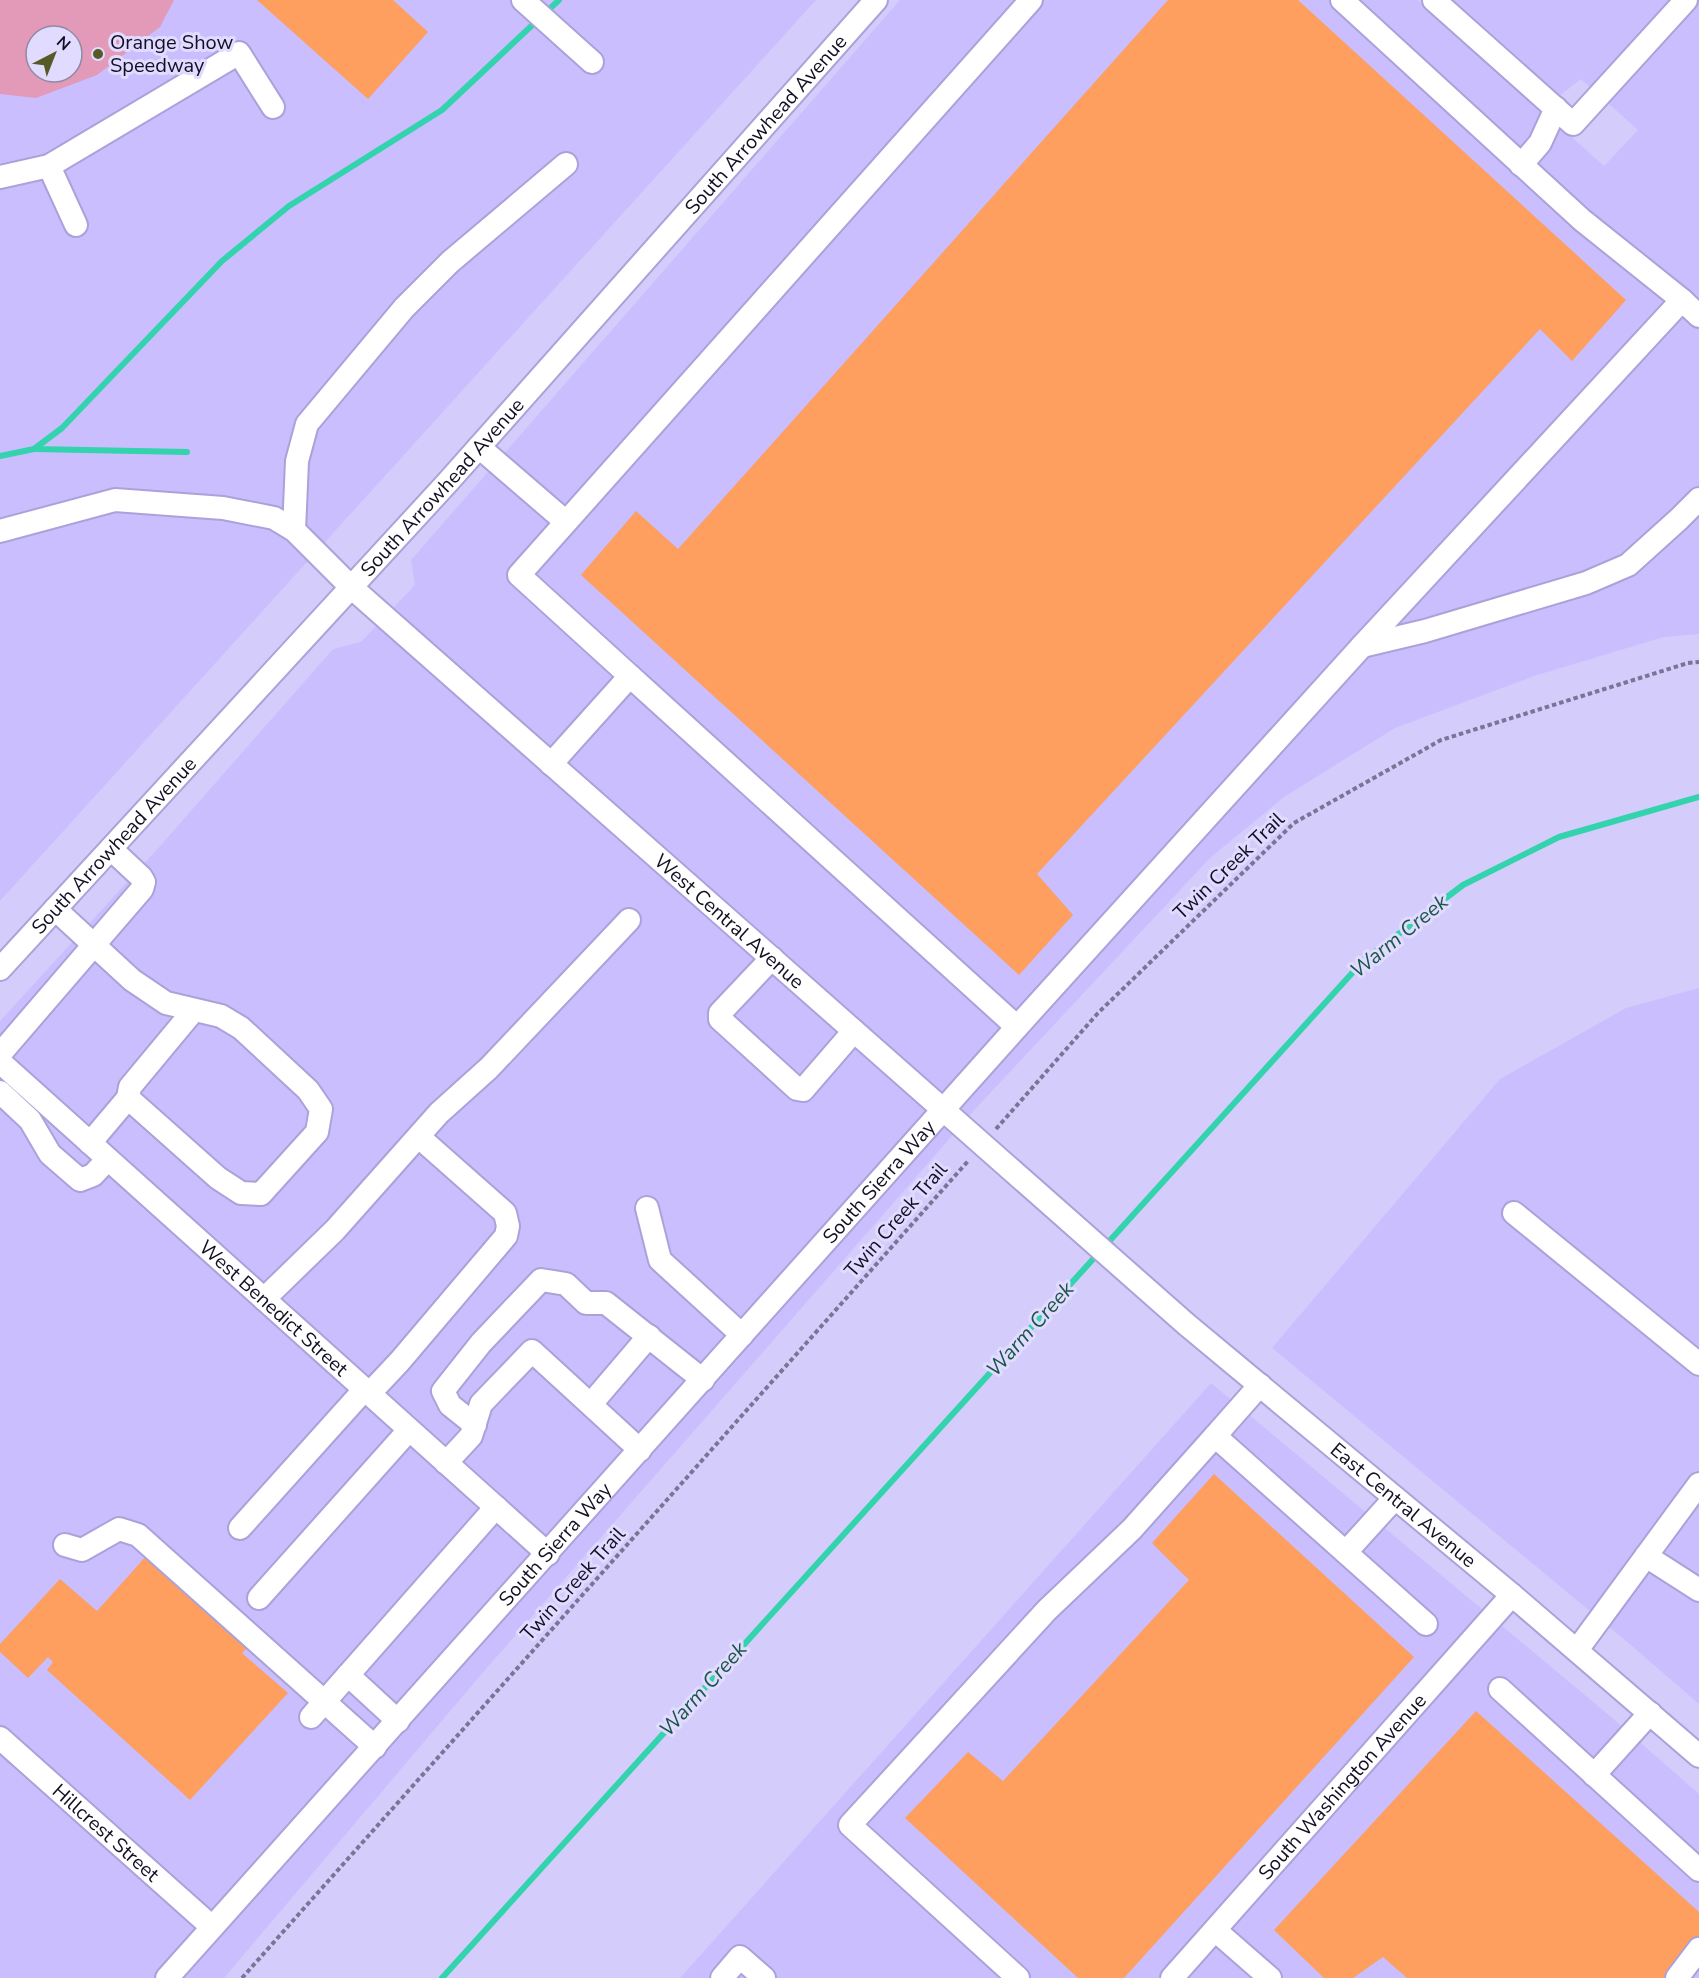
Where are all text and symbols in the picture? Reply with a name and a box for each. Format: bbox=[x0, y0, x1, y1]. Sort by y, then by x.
north arrow bbox=[24, 24, 84, 84]
place label: Orange Show Speedway bbox=[110, 29, 233, 79]
street label: South Arrowhead Avenue bbox=[678, 29, 853, 220]
text: N bbox=[52, 31, 75, 56]
marker: Orange Show Speedway bbox=[91, 47, 105, 61]
street label: South Arrowhead Avenue bbox=[354, 392, 530, 582]
street label: South Arrowhead Avenue bbox=[25, 751, 202, 940]
street label: Twin Creek Trail bbox=[1168, 806, 1290, 926]
street label: West Central Avenue bbox=[649, 847, 810, 995]
water label: Warm Creek bbox=[1344, 888, 1454, 984]
street label: South Sierra Way bbox=[816, 1113, 942, 1249]
street label: Twin Creek Trail bbox=[838, 1157, 954, 1283]
street label: West Benedict Street bbox=[193, 1234, 355, 1383]
water label: Warm Creek bbox=[980, 1275, 1080, 1382]
street label: East Central Avenue bbox=[1325, 1436, 1482, 1574]
street label: South Sierra Way bbox=[492, 1476, 618, 1612]
street label: Twin Creek Trail bbox=[515, 1521, 631, 1647]
water label: Warm Creek bbox=[653, 1635, 753, 1742]
street label: South Washington Avenue bbox=[1252, 1687, 1432, 1886]
street label: Hillcrest Street bbox=[47, 1778, 166, 1888]

